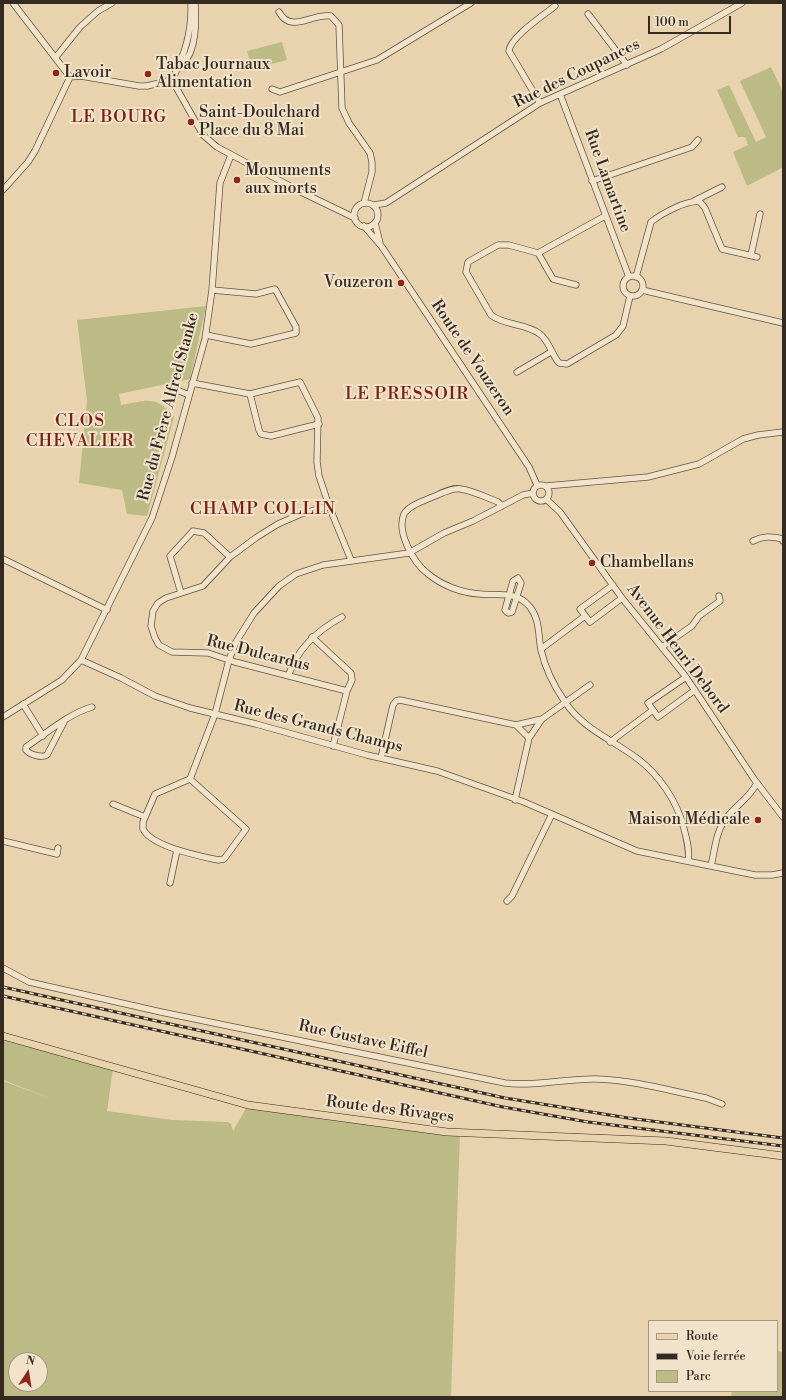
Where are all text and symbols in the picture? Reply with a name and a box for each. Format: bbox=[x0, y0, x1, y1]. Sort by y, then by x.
scale bar bbox=[650, 8, 733, 34]
text: 100 m bbox=[655, 15, 689, 30]
street label: Rue des Coupances bbox=[511, 35, 643, 113]
place label: Tabac Journaux Alimentation bbox=[156, 55, 270, 93]
place label: Lavoir bbox=[64, 63, 111, 83]
marker: Lavoir bbox=[51, 68, 61, 78]
marker: Tabac Journaux Alimentation bbox=[143, 69, 153, 79]
place label: Saint-Doulchard Place du 8 Mai bbox=[199, 103, 320, 141]
district label: LE BOURG bbox=[71, 108, 167, 128]
marker: Saint-Doulchard Place du 8 Mai bbox=[186, 117, 196, 127]
street label: Rue Lamartine bbox=[579, 127, 635, 235]
place label: Monuments aux morts bbox=[245, 161, 331, 199]
marker: Monuments aux morts bbox=[232, 175, 242, 185]
place label: Vouzeron bbox=[324, 273, 393, 293]
marker: Vouzeron bbox=[396, 278, 406, 288]
street label: Route de Vouzeron bbox=[426, 296, 518, 420]
street label: Rue du Frère Alfred Stanke bbox=[135, 311, 203, 503]
district label: LE PRESSOIR bbox=[345, 385, 469, 405]
district label: CLOS CHEVALIER bbox=[26, 412, 134, 452]
district label: CHAMP COLLIN bbox=[190, 500, 336, 520]
place label: Chambellans bbox=[600, 553, 694, 573]
marker: Chambellans bbox=[587, 558, 597, 568]
street label: Avenue Henri Debord bbox=[622, 581, 732, 717]
street label: Rue Dulcardus bbox=[204, 632, 312, 676]
street label: Rue des Grands Champs bbox=[231, 697, 405, 757]
place label: Maison Médicale bbox=[628, 810, 750, 830]
marker: Maison Médicale bbox=[753, 815, 763, 825]
street label: Rue Gustave Eiffel bbox=[297, 1017, 429, 1063]
street label: Route des Rivages bbox=[325, 1093, 455, 1127]
legend bbox=[648, 1320, 778, 1392]
text: Route bbox=[686, 1329, 718, 1344]
text: Voie ferrée bbox=[686, 1349, 746, 1364]
north arrow bbox=[8, 1352, 48, 1392]
text: N bbox=[25, 1353, 36, 1369]
text: Parc bbox=[686, 1369, 711, 1384]

